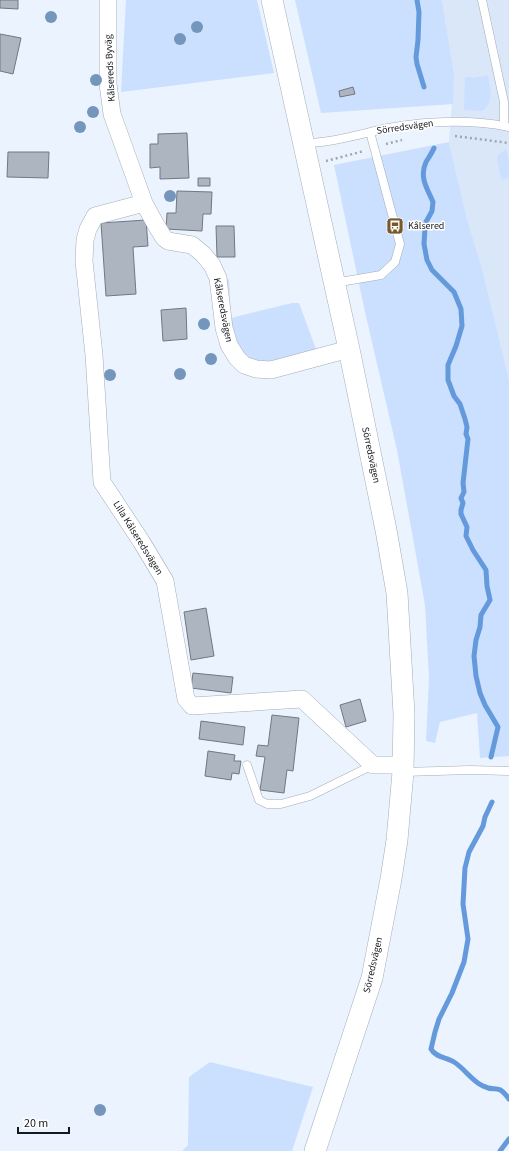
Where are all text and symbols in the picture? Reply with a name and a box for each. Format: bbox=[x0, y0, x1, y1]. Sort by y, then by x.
street label: Kålsereds Byväg bbox=[101, 34, 119, 102]
street label: Sörredsvägen bbox=[376, 116, 434, 138]
bus stop icon: Kålsered bbox=[385, 216, 405, 236]
place label: Kålsered bbox=[408, 219, 444, 233]
street label: Kålseredsvägen bbox=[210, 277, 236, 343]
street label: Sörredsvägen bbox=[358, 426, 384, 484]
street label: Lilla Kålseredsvägen bbox=[110, 498, 166, 578]
street label: Sörredsvägen bbox=[360, 936, 386, 994]
scale bar bbox=[18, 1109, 69, 1135]
text: 20 m bbox=[24, 1115, 48, 1132]

